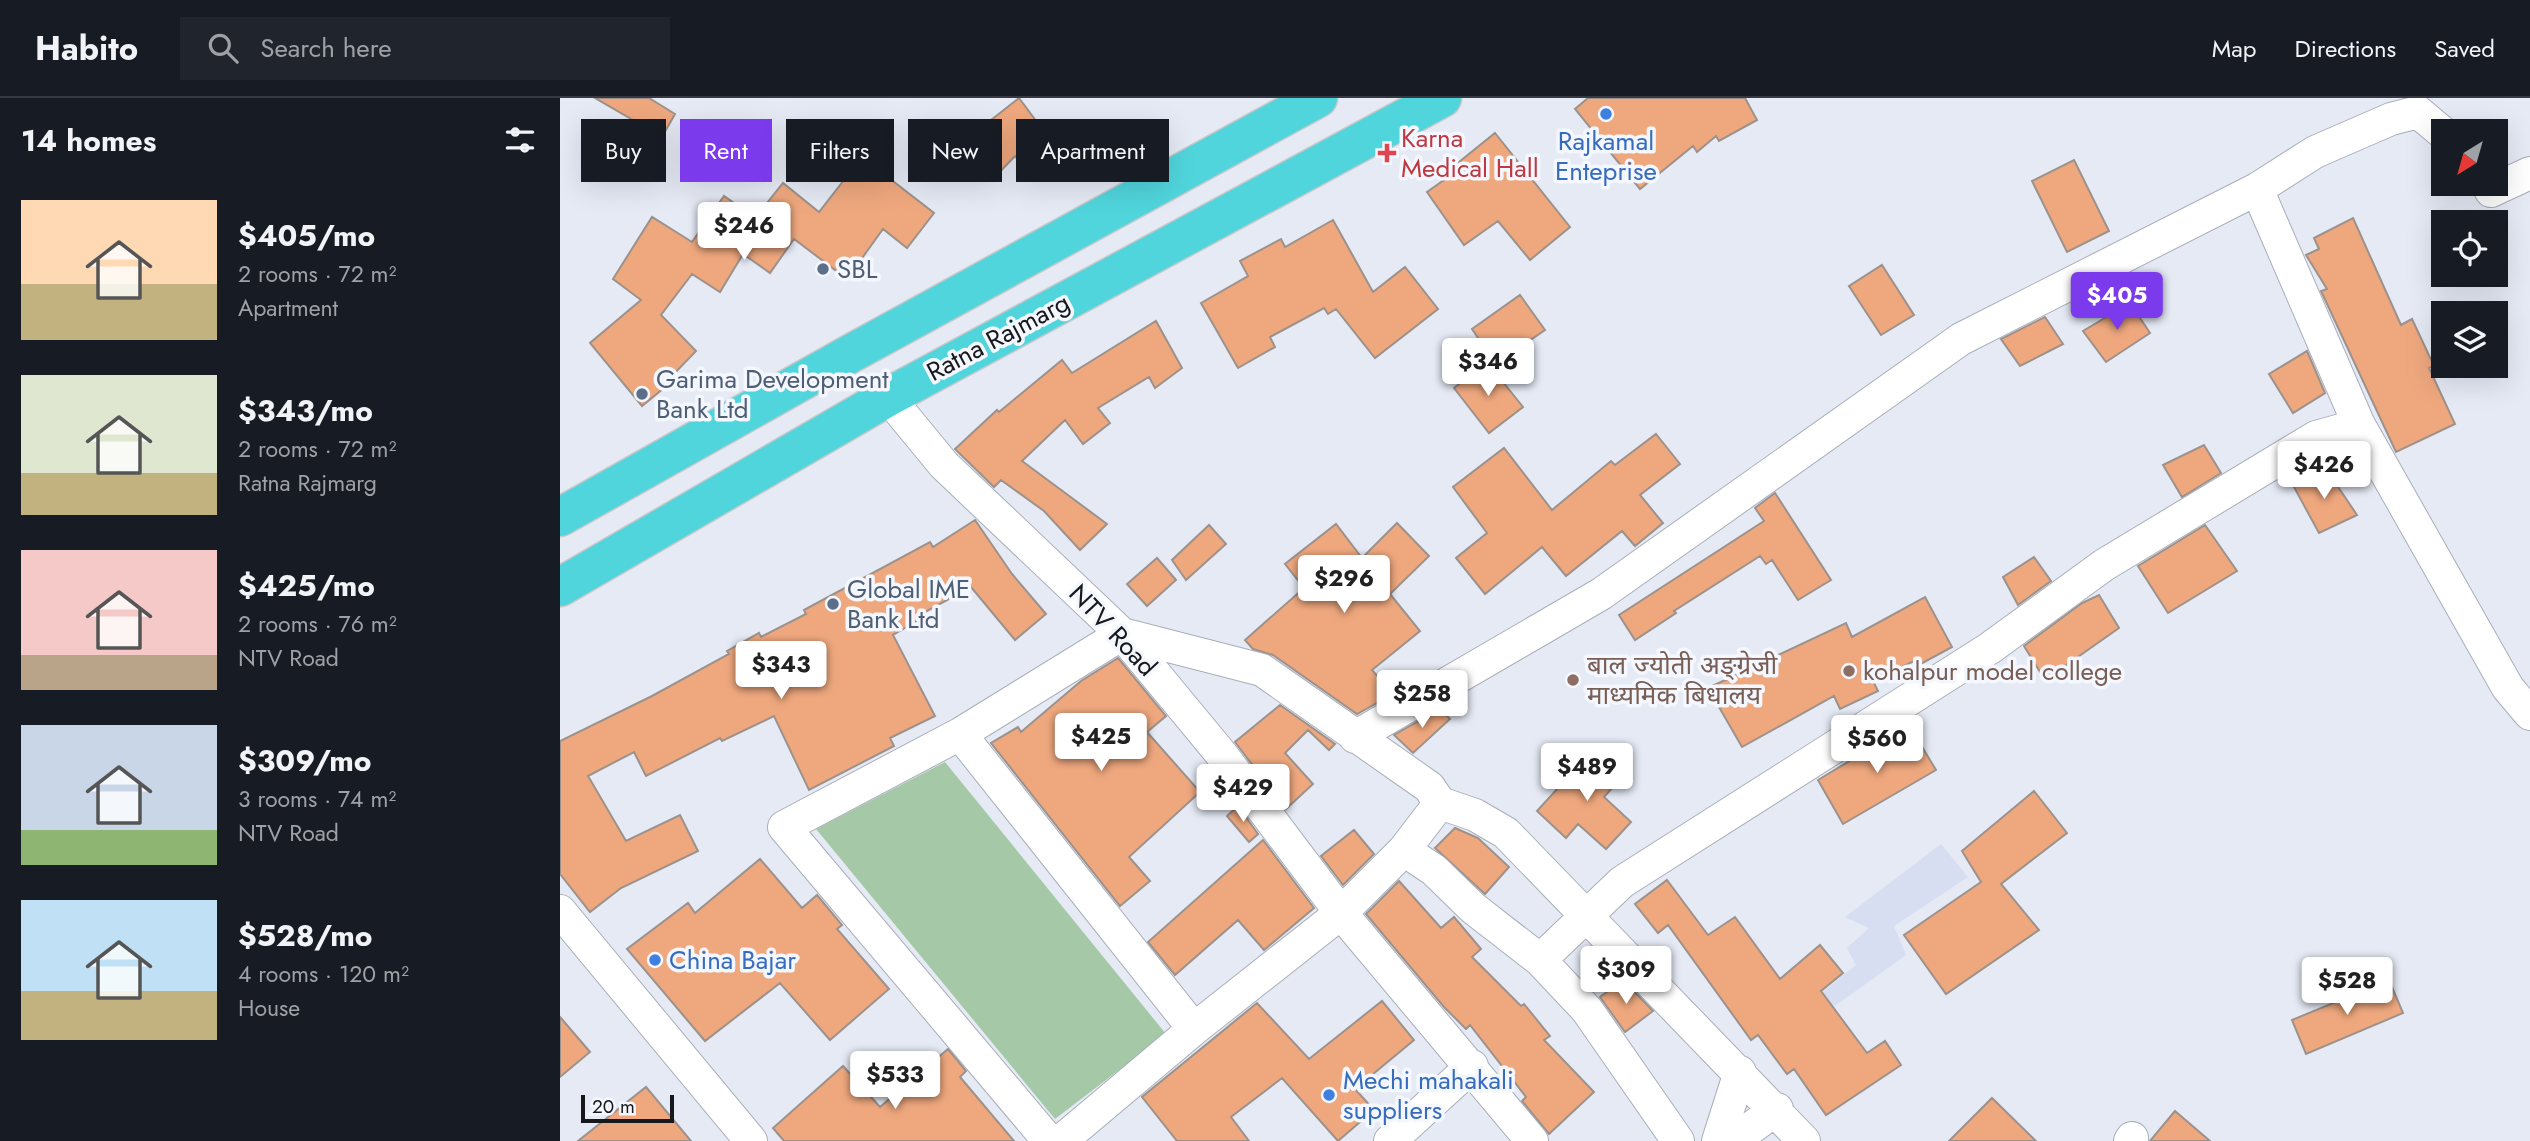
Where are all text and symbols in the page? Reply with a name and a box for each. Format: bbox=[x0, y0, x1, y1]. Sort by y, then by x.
search box bbox=[180, 17, 670, 80]
text: Habito bbox=[35, 25, 138, 72]
icon: search bbox=[204, 29, 242, 67]
text: Search here bbox=[260, 29, 392, 67]
text: Map bbox=[2212, 31, 2257, 66]
text: Directions bbox=[2295, 31, 2396, 66]
text: Saved bbox=[2434, 31, 2495, 66]
marker: Rajkamal Enteprise bbox=[1598, 106, 1614, 122]
text: 14 homes bbox=[21, 119, 156, 162]
chip: Buy bbox=[581, 119, 666, 182]
chip: Rent bbox=[680, 119, 772, 182]
chip: Filters bbox=[786, 119, 894, 182]
chip: New bbox=[908, 119, 1002, 182]
chip: Apartment bbox=[1016, 119, 1169, 182]
place label: Karna Medical Hall bbox=[1401, 119, 1539, 187]
north arrow bbox=[2431, 119, 2508, 196]
map controls bbox=[2431, 119, 2508, 378]
icon: filters bbox=[501, 121, 539, 159]
place label: Rajkamal Enteprise bbox=[1555, 122, 1657, 190]
marker: Karna Medical Hall bbox=[1379, 145, 1395, 161]
pin: $246 bbox=[703, 202, 785, 262]
text: $246 bbox=[714, 208, 774, 242]
button: locate bbox=[2431, 210, 2508, 287]
text: $405/mo bbox=[238, 214, 375, 257]
icon: home bbox=[77, 228, 161, 312]
place label: SBL bbox=[837, 250, 878, 288]
text: 2 rooms · 72 m² bbox=[238, 257, 397, 291]
marker: SBL bbox=[815, 261, 831, 277]
pin: $405 bbox=[2076, 272, 2158, 332]
text: $405 bbox=[2087, 278, 2147, 312]
street label: Ratna Rajmarg bbox=[920, 283, 1076, 391]
text: Apartment bbox=[238, 291, 338, 325]
button: layers bbox=[2431, 301, 2508, 378]
pin: $346 bbox=[1447, 338, 1529, 398]
text: $346 bbox=[1458, 344, 1518, 378]
place label: Garima Development Bank Ltd bbox=[656, 360, 889, 428]
marker: Garima Development Bank Ltd bbox=[634, 386, 650, 402]
text: $343/mo bbox=[238, 389, 373, 432]
icon: home bbox=[77, 403, 161, 487]
text: 2 rooms · 72 m² bbox=[238, 432, 397, 466]
pin: $426 bbox=[2283, 442, 2365, 501]
text: $426 bbox=[2294, 447, 2354, 481]
text: Ratna Rajmarg bbox=[238, 466, 377, 500]
pin: $296 bbox=[1303, 556, 1385, 615]
text: $296 bbox=[1314, 561, 1374, 595]
text: $425/mo bbox=[238, 564, 375, 607]
place label: Global IME Bank Ltd bbox=[847, 570, 970, 638]
street label: NTV Road bbox=[1060, 575, 1166, 685]
icon: home bbox=[77, 578, 161, 662]
marker: Global IME Bank Ltd bbox=[825, 596, 841, 612]
text: 2 rooms · 76 m² bbox=[238, 607, 397, 641]
text: NTV Road bbox=[238, 641, 339, 675]
pin: $343 bbox=[740, 642, 822, 701]
place label: बाल ज्योती अङ्ग्रेजी माध्यमिक बिधालय bbox=[1587, 646, 1778, 714]
text: $343 bbox=[752, 647, 810, 681]
place label: kohalpur model college bbox=[1863, 652, 2122, 690]
marker: kohalpur model college bbox=[1841, 663, 1857, 679]
pin: $258 bbox=[1381, 670, 1463, 730]
marker: बाल ज्योती अङ्ग्रेजी माध्यमिक बिधालय bbox=[1565, 672, 1581, 688]
text: $258 bbox=[1393, 676, 1451, 710]
pin: $425 bbox=[1060, 714, 1142, 773]
pin: $560 bbox=[1836, 716, 1918, 775]
text: $425 bbox=[1071, 719, 1131, 753]
text: $560 bbox=[1847, 721, 1907, 755]
text: $309/mo bbox=[238, 739, 372, 782]
pin: $489 bbox=[1546, 744, 1628, 803]
text: $489 bbox=[1557, 749, 1617, 783]
icon: home bbox=[77, 753, 161, 837]
pin: $429 bbox=[1202, 764, 1284, 824]
text: $429 bbox=[1213, 770, 1273, 804]
text: 3 rooms · 74 m² bbox=[238, 782, 396, 816]
text: NTV Road bbox=[238, 816, 339, 850]
text: $528/mo bbox=[238, 914, 373, 957]
icon: home bbox=[77, 928, 161, 1012]
place label: China Bajar bbox=[669, 941, 796, 979]
pin: $309 bbox=[1585, 946, 1667, 1006]
marker: China Bajar bbox=[647, 952, 663, 968]
text: $309 bbox=[1596, 952, 1656, 986]
text: 4 rooms · 120 m² bbox=[238, 957, 409, 991]
pin: $528 bbox=[2306, 958, 2388, 1017]
text: $528 bbox=[2318, 963, 2376, 997]
text: House bbox=[238, 991, 300, 1025]
pin: $533 bbox=[854, 1052, 936, 1111]
text: $533 bbox=[866, 1057, 924, 1091]
place label: Mechi mahakali suppliers bbox=[1343, 1061, 1514, 1129]
marker: Mechi mahakali suppliers bbox=[1321, 1087, 1337, 1103]
scale bar bbox=[581, 1092, 674, 1124]
text: 20 m bbox=[592, 1093, 635, 1120]

